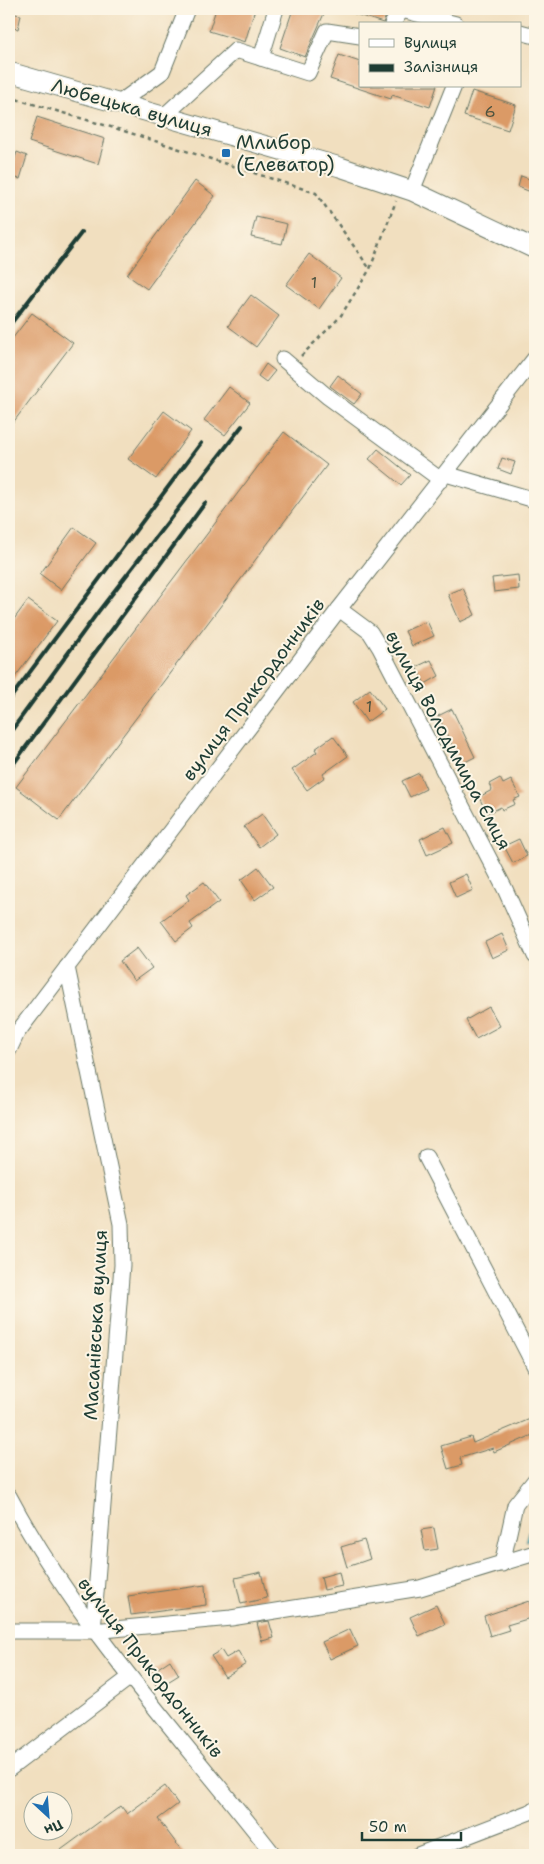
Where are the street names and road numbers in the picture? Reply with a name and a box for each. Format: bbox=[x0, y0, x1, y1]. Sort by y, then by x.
street label: Любецька вулиця bbox=[49, 73, 215, 142]
street label: вулиця Прикордонників bbox=[176, 593, 330, 786]
street label: вулиця Володимира Ємця bbox=[380, 626, 517, 854]
street label: Масанівська вулиця bbox=[78, 1229, 113, 1421]
street label: вулиця Прикордонників bbox=[72, 1572, 229, 1763]

